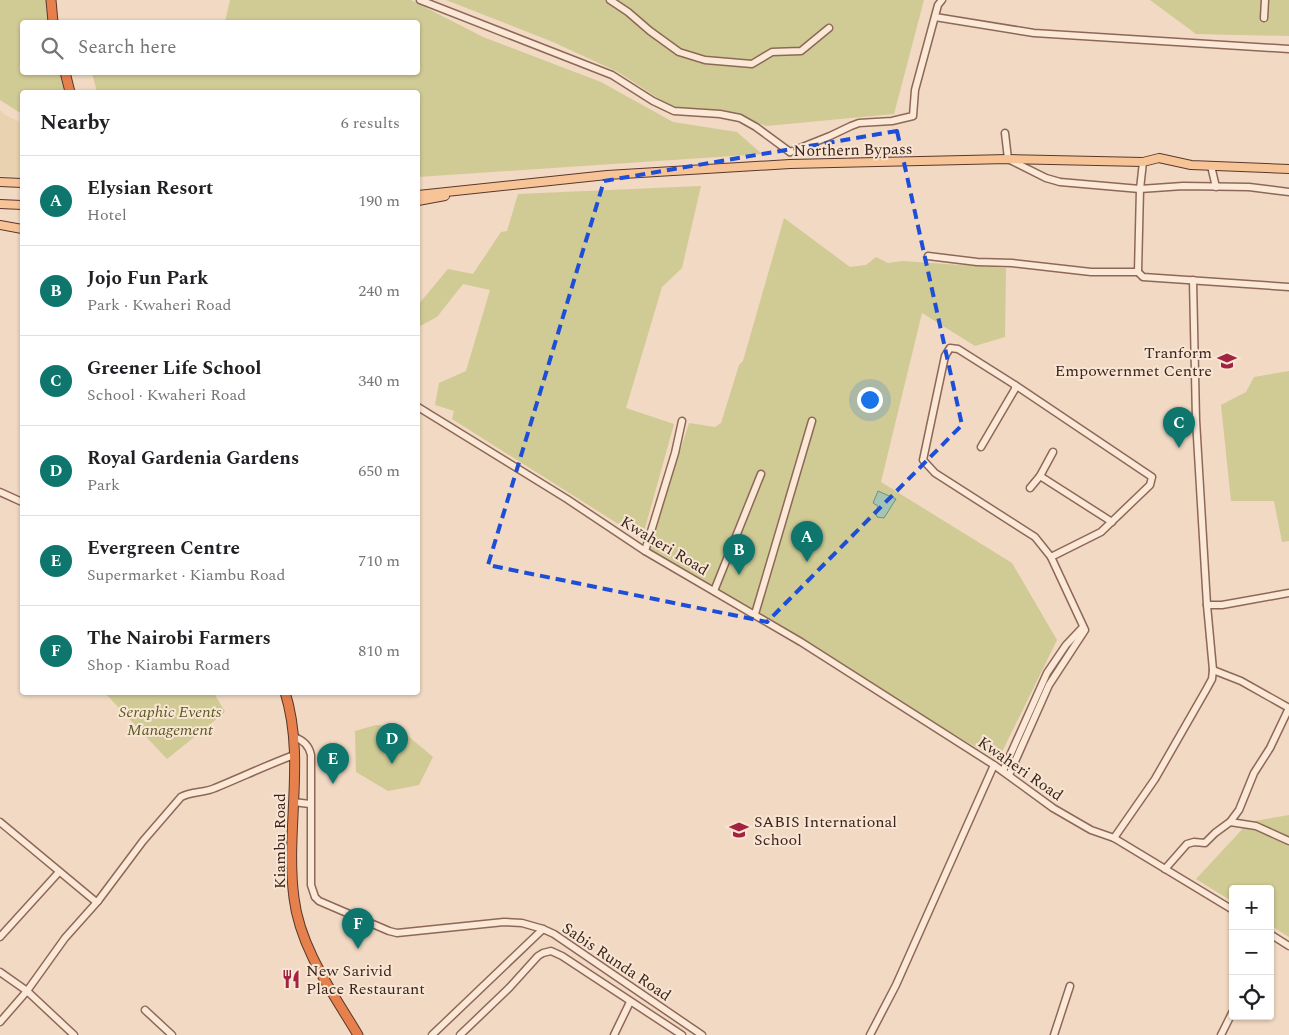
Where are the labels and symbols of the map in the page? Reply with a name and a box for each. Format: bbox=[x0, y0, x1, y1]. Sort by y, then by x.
street label: Northern Bypass bbox=[793, 137, 913, 163]
place label: Tranform Empowernmet Centre bbox=[1055, 341, 1212, 383]
school or university icon: Tranform Empowernmet Centre bbox=[1216, 350, 1238, 372]
your location bbox=[857, 387, 883, 413]
pin: C bbox=[1163, 407, 1195, 448]
street label: Kwaheri Road bbox=[616, 510, 713, 582]
pin: A bbox=[791, 521, 823, 562]
pin: B bbox=[723, 534, 755, 575]
park label: Seraphic Events Management bbox=[119, 700, 222, 742]
pin: D bbox=[376, 723, 408, 764]
street label: Kwaheri Road bbox=[973, 730, 1068, 807]
pin: E bbox=[317, 743, 349, 784]
street label: Kiambu Road bbox=[268, 793, 292, 889]
place label: SABIS International School bbox=[754, 810, 897, 852]
school or university icon: SABIS International School bbox=[728, 819, 750, 841]
pin: F bbox=[342, 908, 374, 949]
street label: Sabis Runda Road bbox=[557, 916, 676, 1007]
place label: New Sarivid Place Restaurant bbox=[306, 959, 425, 1001]
restaurant icon: New Sarivid Place Restaurant bbox=[280, 968, 302, 990]

